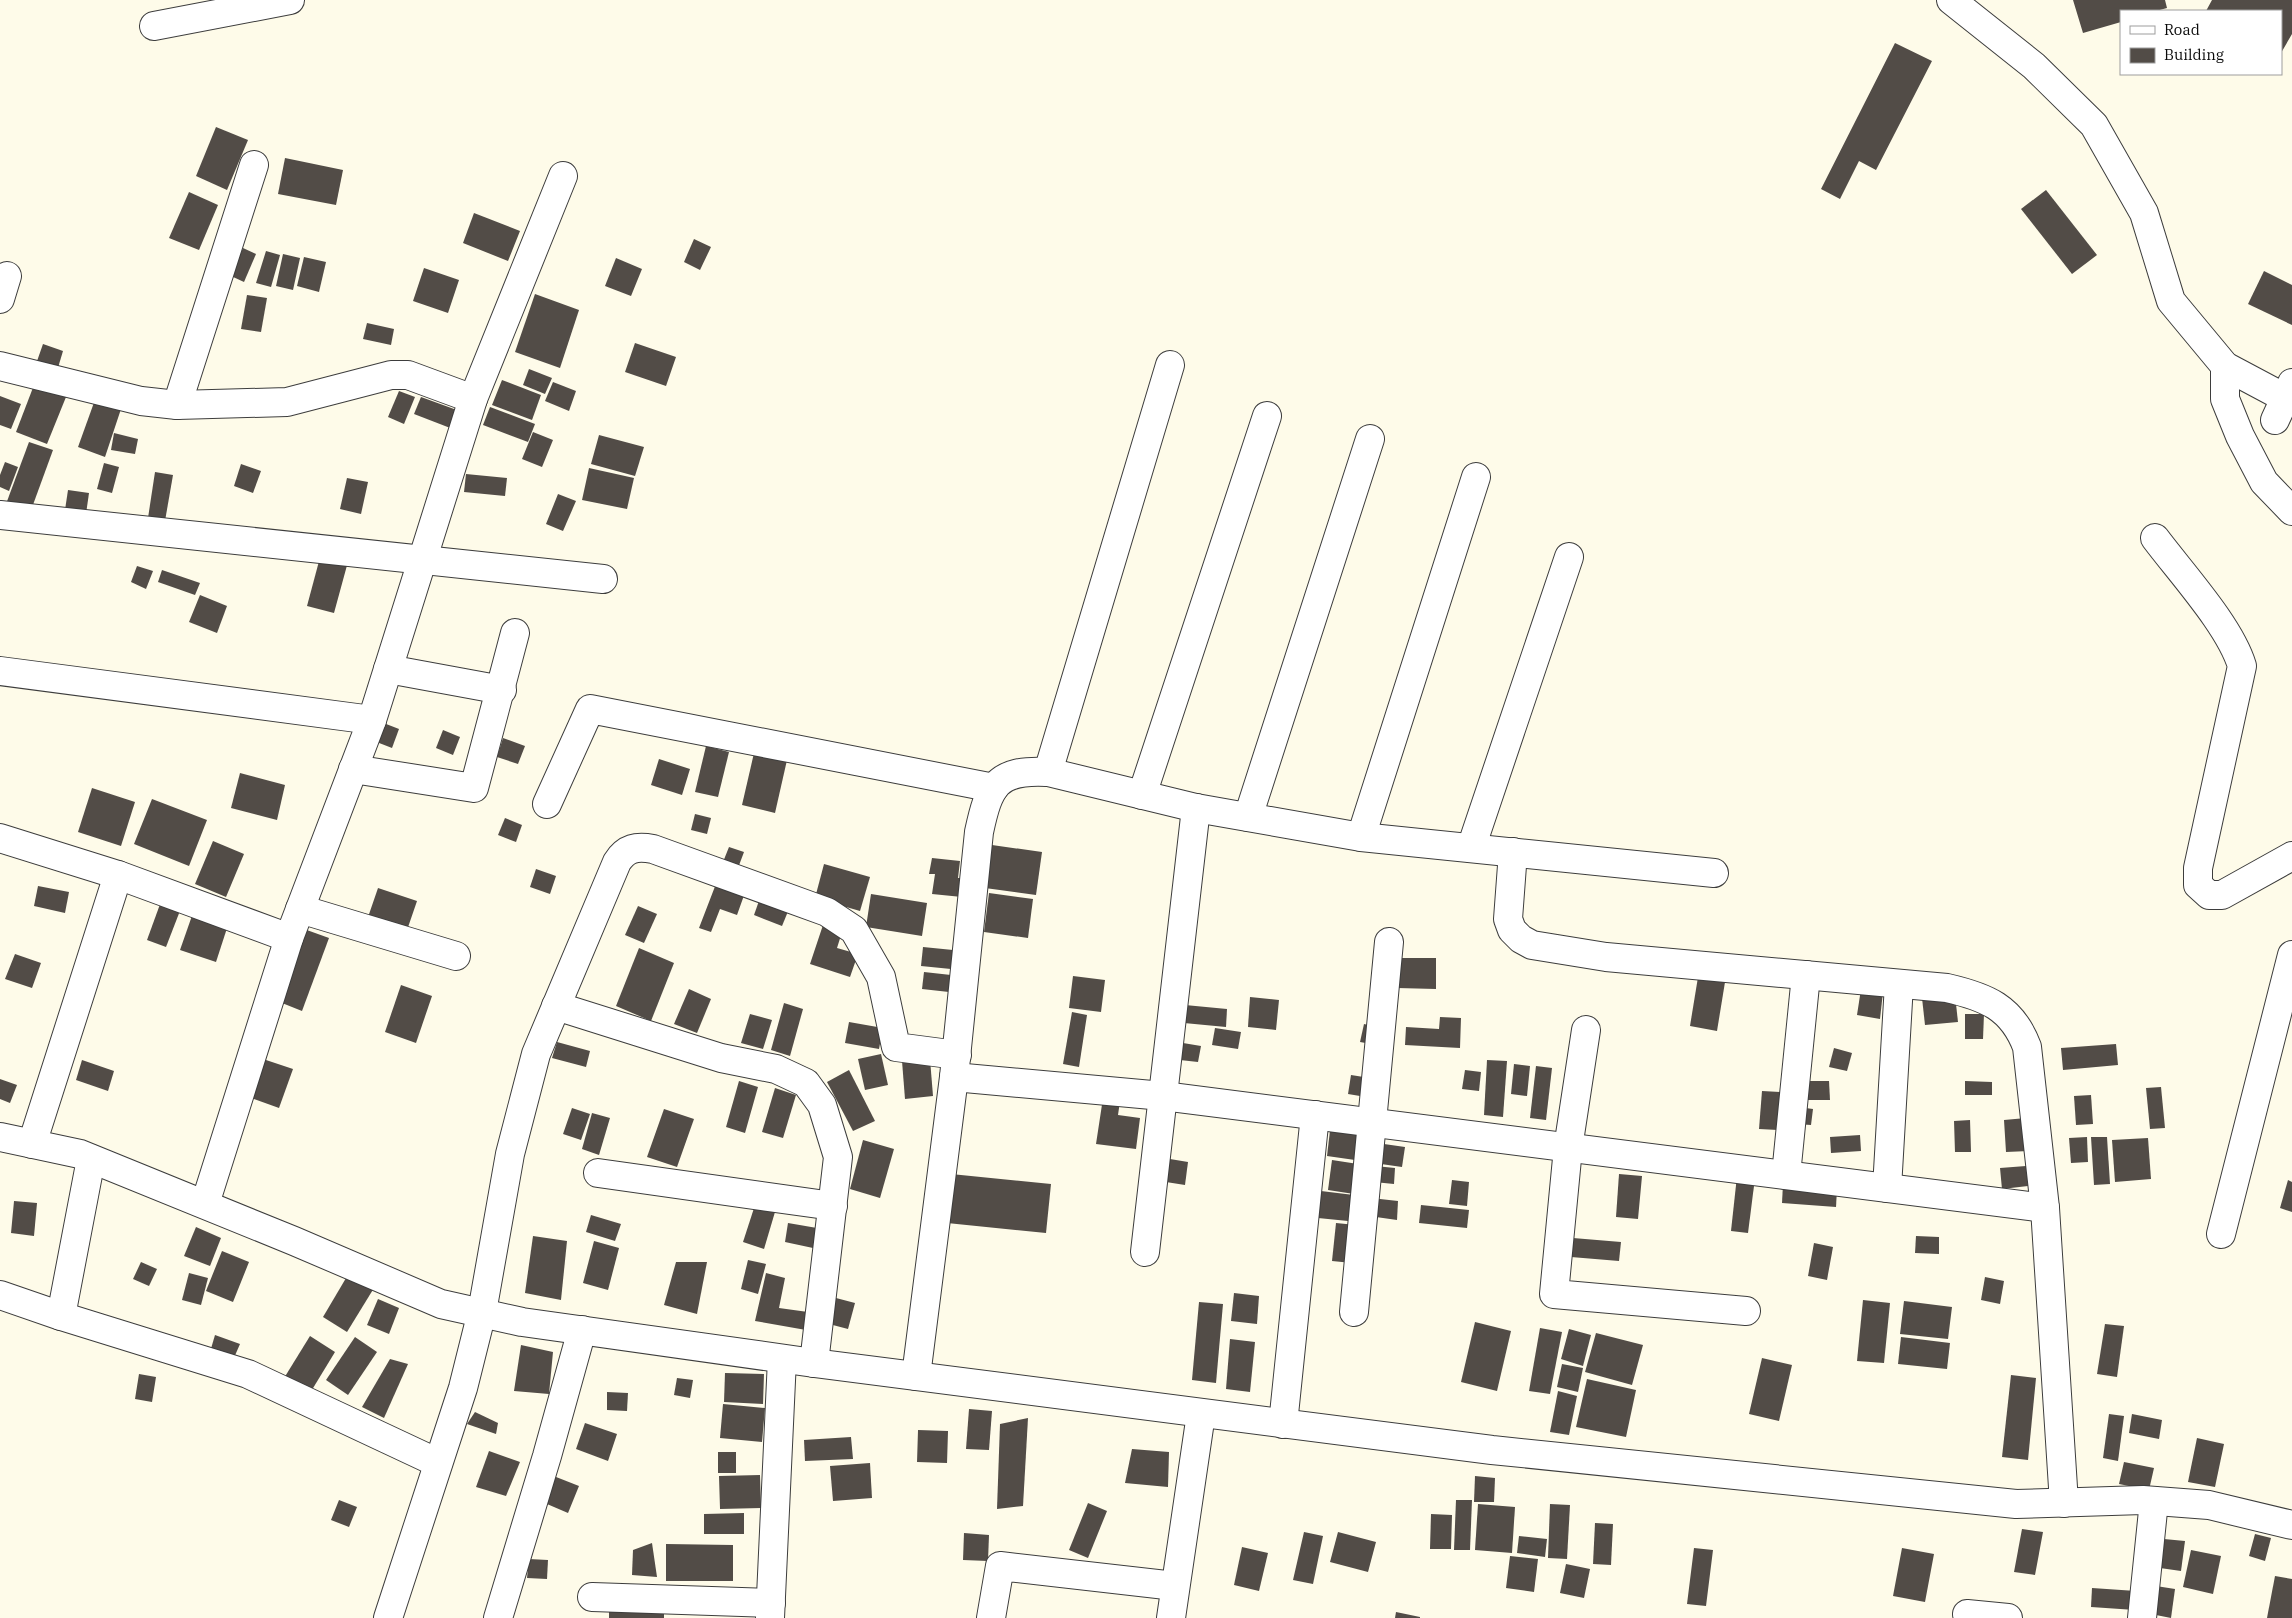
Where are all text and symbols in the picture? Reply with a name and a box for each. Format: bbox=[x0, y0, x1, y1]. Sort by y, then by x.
legend bbox=[2120, 10, 2282, 75]
text: Road bbox=[2164, 20, 2200, 39]
text: Building bbox=[2164, 45, 2224, 64]

